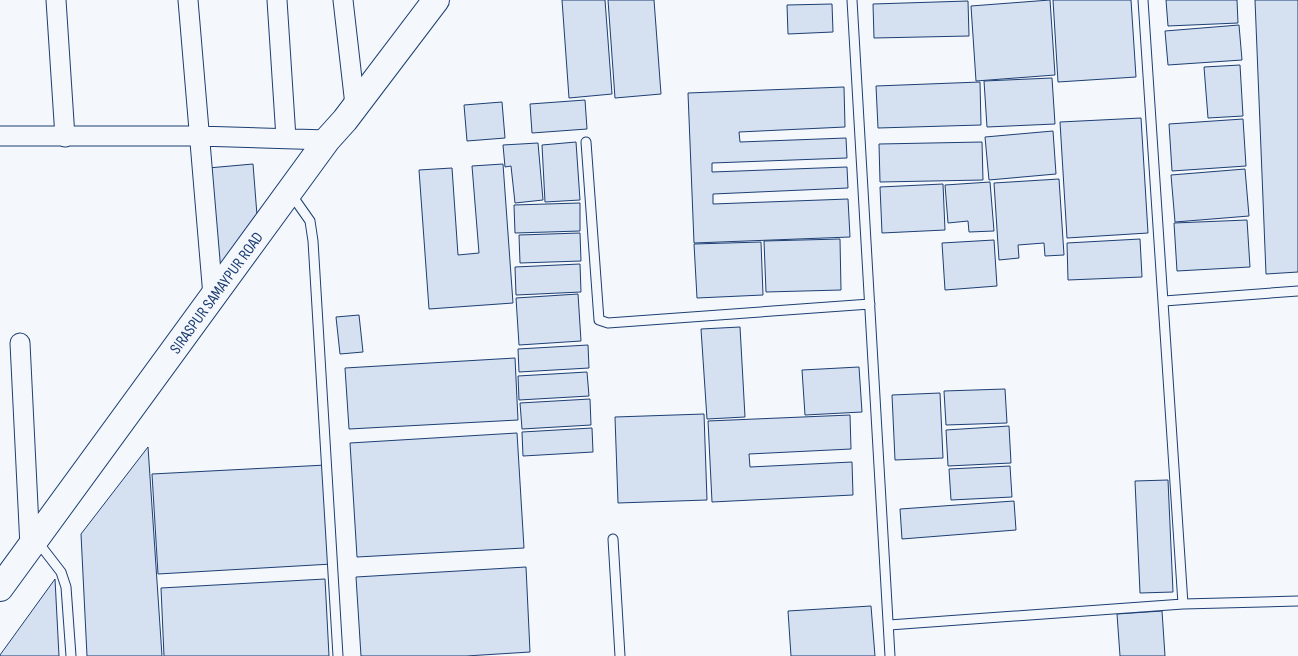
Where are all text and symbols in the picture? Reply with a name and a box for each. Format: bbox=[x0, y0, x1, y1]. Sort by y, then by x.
street label: SIRASPUR SAMAYPUR ROAD bbox=[166, 228, 268, 358]

